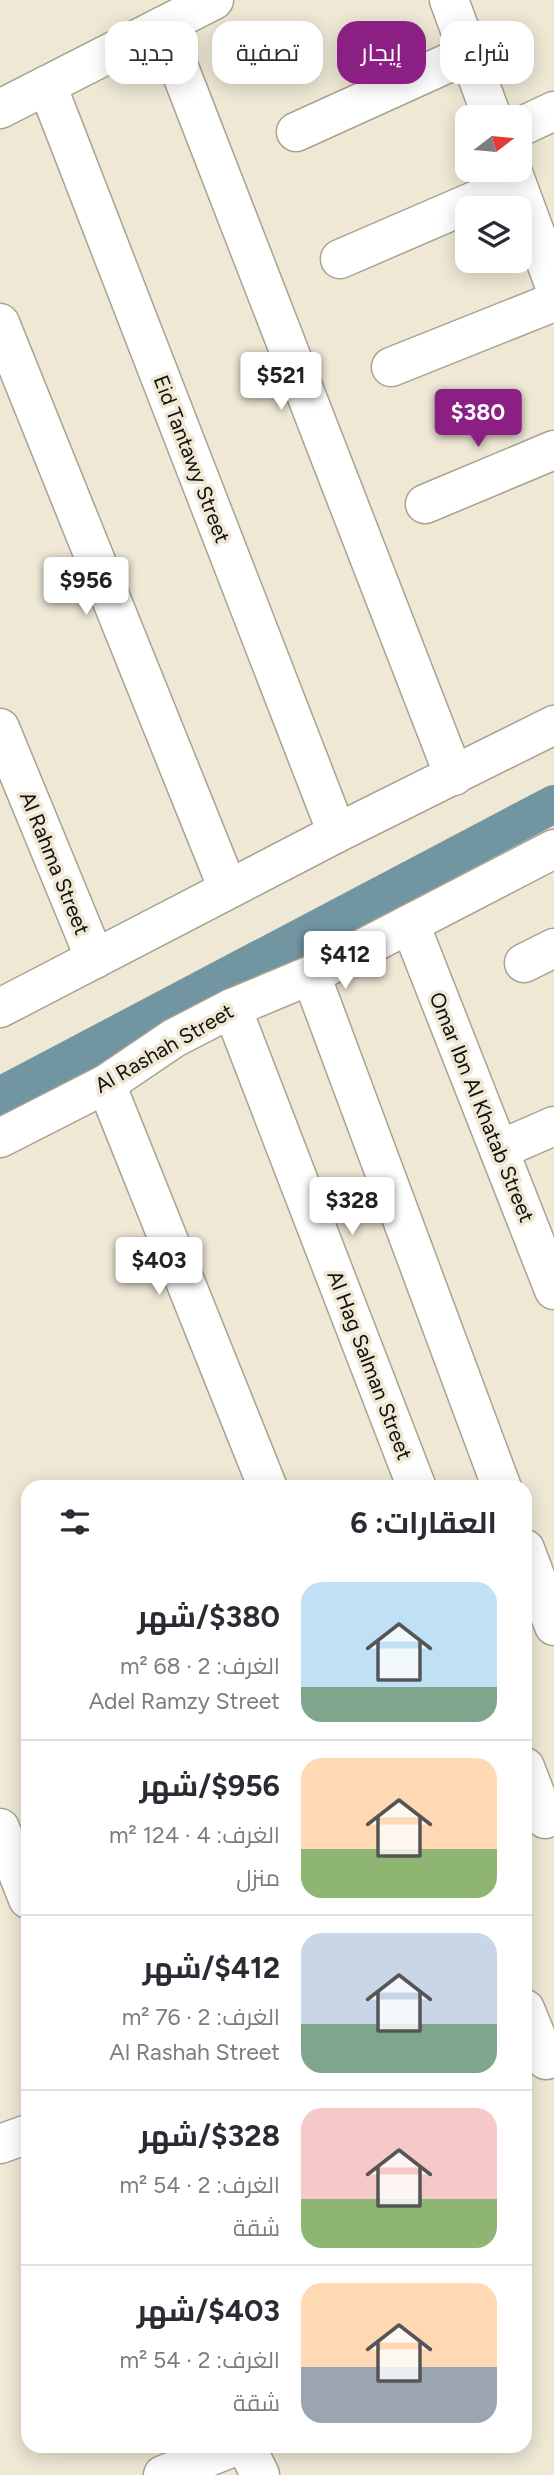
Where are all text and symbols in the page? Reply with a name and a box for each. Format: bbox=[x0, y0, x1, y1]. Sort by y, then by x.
chip: جديد bbox=[105, 21, 198, 84]
chip: تصفية bbox=[212, 21, 323, 84]
chip: إيجار bbox=[337, 21, 426, 84]
chip: شراء bbox=[440, 21, 534, 84]
north arrow bbox=[455, 105, 532, 182]
map controls bbox=[455, 105, 532, 273]
button: layers bbox=[455, 196, 532, 273]
pin: $521 bbox=[240, 352, 322, 412]
text: $521 bbox=[256, 361, 306, 389]
street label: Eid Tantawy Street bbox=[149, 372, 235, 546]
pin: $380 bbox=[437, 390, 519, 449]
text: $380 bbox=[451, 398, 505, 426]
pin: $956 bbox=[45, 558, 127, 617]
text: $956 bbox=[60, 566, 112, 594]
street label: Al Rahma Street bbox=[15, 788, 95, 938]
pin: $412 bbox=[304, 932, 386, 991]
text: $412 bbox=[320, 940, 370, 968]
street label: Omar Ibn Al Khatab Street bbox=[424, 988, 540, 1226]
street label: Al Rashah Street bbox=[90, 998, 238, 1098]
pin: $328 bbox=[311, 1178, 393, 1237]
text: $328 bbox=[326, 1186, 378, 1214]
pin: $403 bbox=[118, 1238, 200, 1297]
text: $403 bbox=[132, 1246, 187, 1274]
street label: Al Hag Salman Street bbox=[322, 1267, 418, 1463]
icon: filters bbox=[56, 1503, 94, 1541]
text: العقارات: 6 bbox=[350, 1504, 497, 1541]
text: $380/شهر bbox=[137, 1598, 280, 1635]
icon: home bbox=[357, 1610, 441, 1694]
text: الغرف: 2 · 68 m² bbox=[120, 1652, 280, 1680]
text: Adel Ramzy Street bbox=[89, 1687, 280, 1715]
text: $956/شهر bbox=[140, 1767, 280, 1804]
icon: home bbox=[357, 1786, 441, 1870]
text: الغرف: 4 · 124 m² bbox=[109, 1821, 280, 1849]
text: منزل bbox=[236, 1864, 280, 1892]
text: $412/شهر bbox=[143, 1949, 280, 1986]
icon: home bbox=[357, 1961, 441, 2045]
text: الغرف: 2 · 76 m² bbox=[122, 2003, 280, 2031]
text: Al Rashah Street bbox=[109, 2038, 280, 2066]
text: $328/شهر bbox=[139, 2117, 280, 2154]
icon: home bbox=[357, 2136, 441, 2220]
text: الغرف: 2 · 54 m² bbox=[120, 2171, 280, 2199]
text: شقة bbox=[233, 2214, 280, 2242]
text: $403/شهر bbox=[137, 2292, 280, 2329]
icon: home bbox=[357, 2311, 441, 2395]
text: الغرف: 2 · 54 m² bbox=[120, 2346, 280, 2374]
text: شقة bbox=[233, 2389, 280, 2417]

